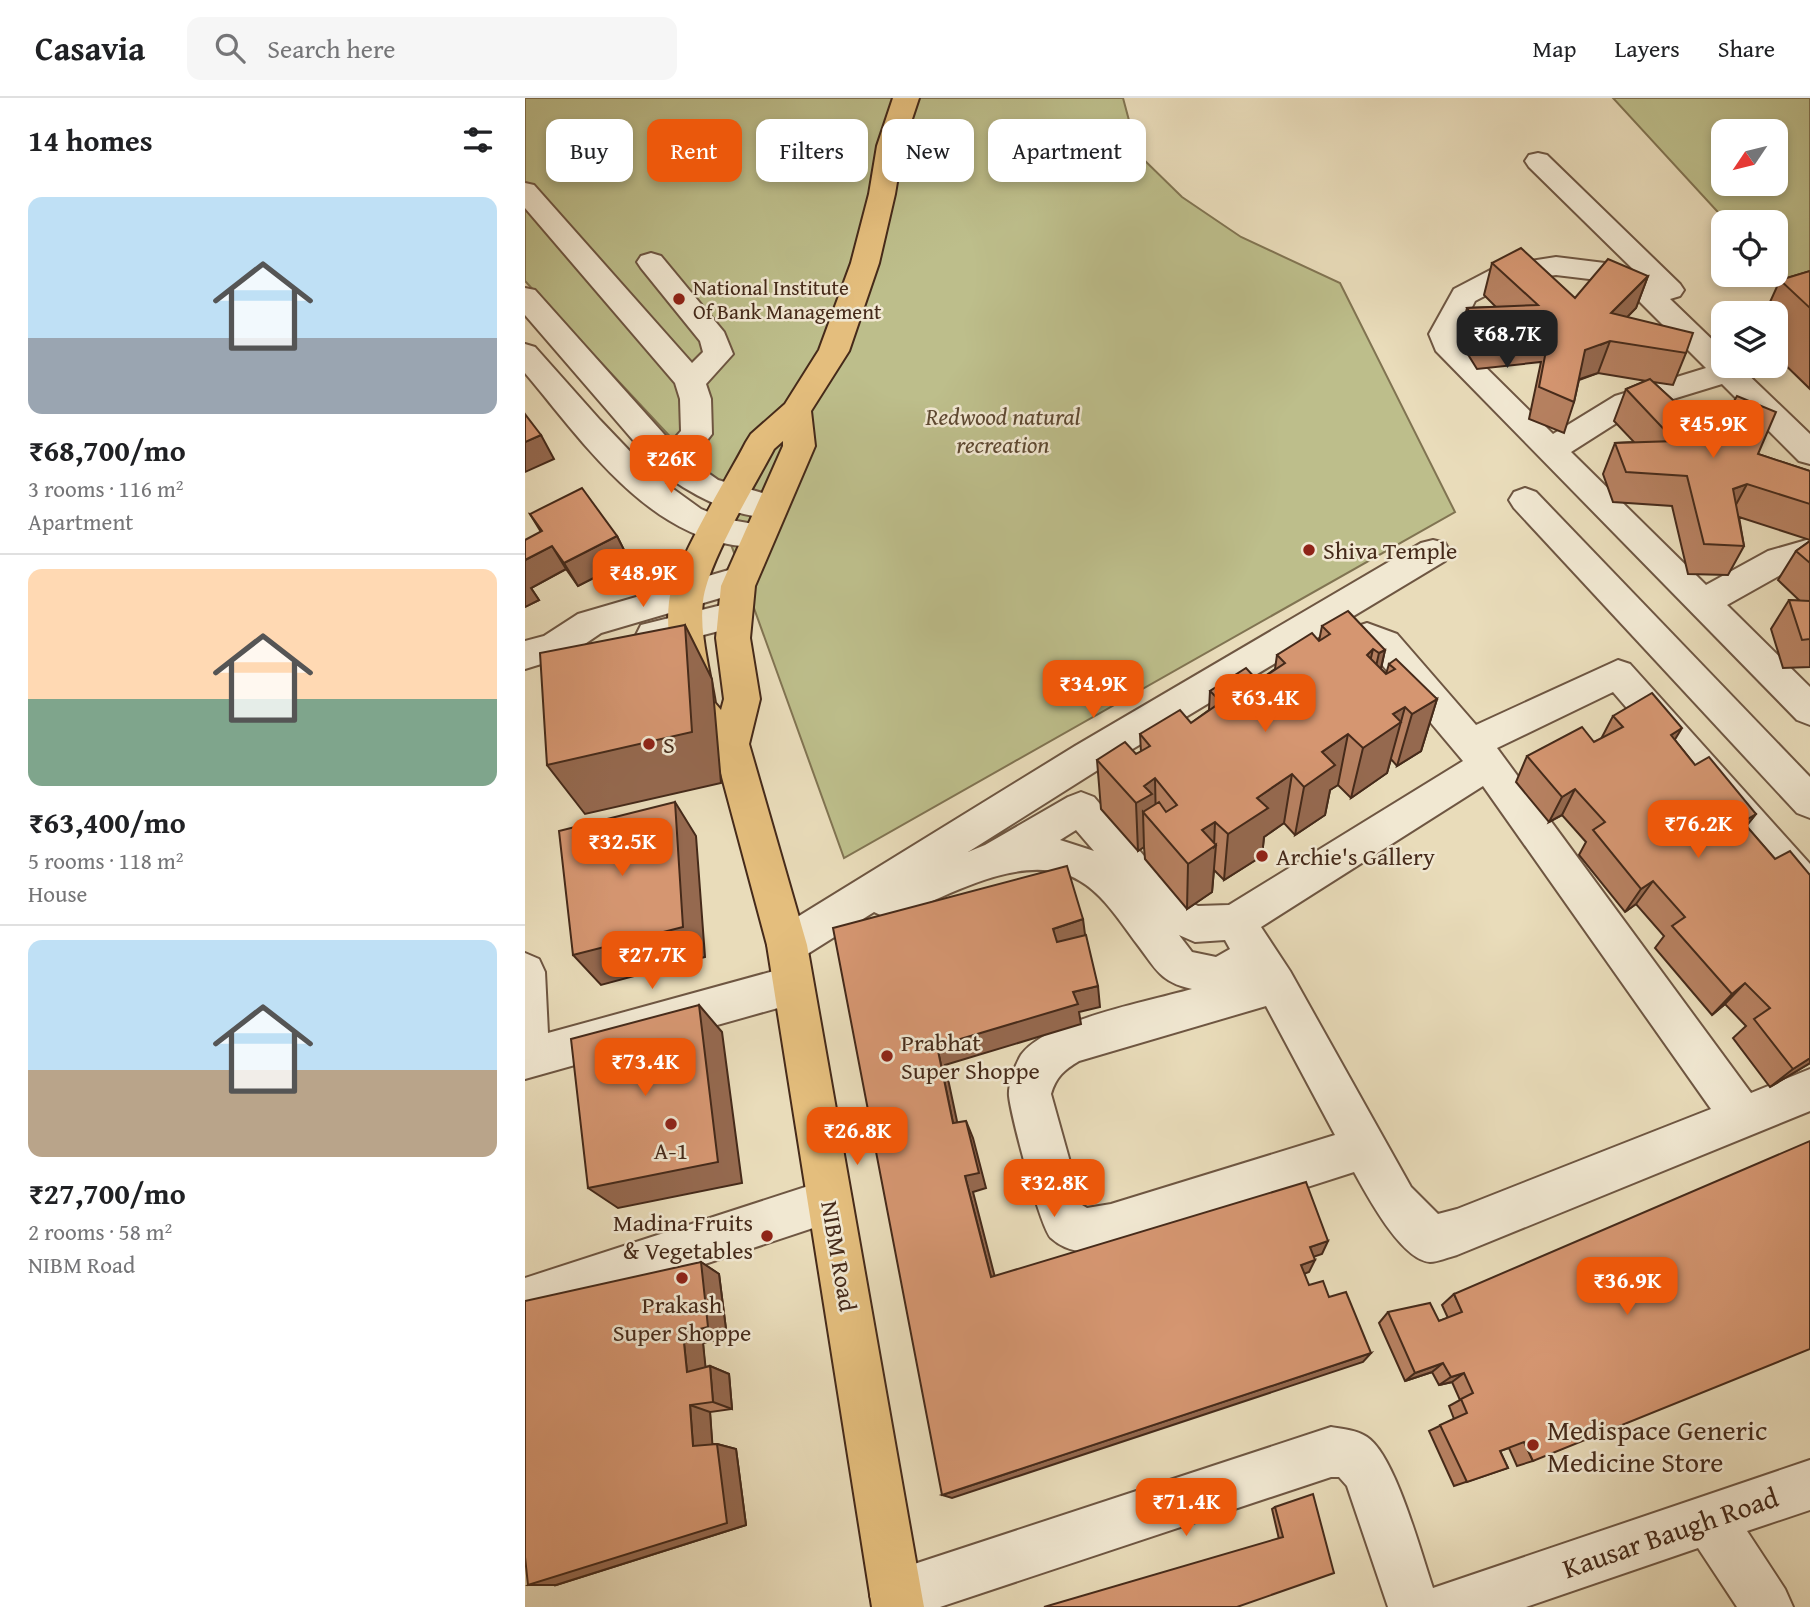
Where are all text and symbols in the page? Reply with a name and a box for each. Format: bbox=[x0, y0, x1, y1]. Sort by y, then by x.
search box bbox=[187, 17, 677, 80]
text: Casavia bbox=[35, 24, 145, 72]
icon: search bbox=[211, 29, 249, 67]
text: Search here bbox=[267, 29, 396, 68]
text: Map bbox=[1533, 31, 1576, 66]
text: Layers bbox=[1614, 31, 1680, 66]
text: Share bbox=[1718, 31, 1775, 66]
text: 14 homes bbox=[28, 118, 153, 162]
chip: Buy bbox=[546, 119, 633, 182]
chip: Rent bbox=[647, 119, 742, 182]
chip: Filters bbox=[756, 119, 868, 182]
chip: New bbox=[882, 119, 974, 182]
chip: Apartment bbox=[988, 119, 1146, 182]
north arrow bbox=[1711, 119, 1789, 196]
map controls bbox=[1711, 119, 1788, 378]
icon: filters bbox=[459, 121, 497, 159]
button: locate bbox=[1711, 210, 1788, 287]
icon: home bbox=[200, 243, 326, 369]
place label: National Institute Of Bank Management bbox=[693, 272, 882, 327]
marker: National Institute Of Bank Management bbox=[671, 291, 687, 307]
button: layers bbox=[1711, 301, 1788, 378]
pin: ₹68.7K bbox=[1450, 310, 1564, 370]
text: ₹68.7K bbox=[1473, 316, 1541, 349]
park label: Redwood natural recreation bbox=[925, 399, 1081, 462]
pin: ₹45.9K bbox=[1656, 400, 1770, 460]
text: ₹45.9K bbox=[1679, 406, 1747, 439]
text: ₹68,700/mo bbox=[28, 428, 186, 472]
pin: ₹26K bbox=[630, 436, 712, 495]
text: ₹26K bbox=[646, 441, 696, 474]
text: 3 rooms · 116 m² bbox=[28, 472, 183, 505]
text: Apartment bbox=[28, 505, 133, 538]
place label: Shiva Temple bbox=[1323, 533, 1457, 568]
marker: Shiva Temple bbox=[1301, 542, 1317, 558]
pin: ₹48.9K bbox=[586, 550, 700, 609]
text: ₹48.9K bbox=[609, 555, 677, 588]
icon: home bbox=[200, 615, 326, 741]
pin: ₹34.9K bbox=[1036, 660, 1150, 720]
text: ₹34.9K bbox=[1059, 666, 1127, 699]
pin: ₹63.4K bbox=[1208, 674, 1322, 734]
text: ₹63.4K bbox=[1231, 680, 1299, 713]
place label: S bbox=[663, 727, 675, 762]
marker: S bbox=[641, 736, 657, 752]
text: ₹63,400/mo bbox=[28, 800, 186, 844]
pin: ₹76.2K bbox=[1641, 800, 1755, 860]
text: ₹76.2K bbox=[1664, 806, 1732, 839]
pin: ₹32.5K bbox=[565, 818, 679, 878]
text: ₹32.5K bbox=[588, 824, 656, 857]
place label: Archie's Gallery bbox=[1276, 839, 1435, 874]
text: 5 rooms · 118 m² bbox=[28, 844, 183, 877]
marker: Archie's Gallery bbox=[1254, 848, 1270, 864]
text: House bbox=[28, 877, 87, 910]
pin: ₹27.7K bbox=[595, 932, 709, 991]
text: ₹27.7K bbox=[618, 937, 686, 970]
icon: home bbox=[200, 986, 326, 1112]
place label: Prabhat Super Shoppe bbox=[901, 1025, 1040, 1088]
pin: ₹73.4K bbox=[588, 1038, 702, 1098]
text: ₹73.4K bbox=[611, 1044, 679, 1077]
marker: Prabhat Super Shoppe bbox=[879, 1048, 895, 1064]
pin: ₹26.8K bbox=[800, 1108, 914, 1167]
text: ₹26.8K bbox=[823, 1113, 891, 1146]
marker: A-1 bbox=[663, 1116, 679, 1132]
place label: A-1 bbox=[654, 1133, 688, 1168]
pin: ₹32.8K bbox=[997, 1160, 1111, 1219]
text: ₹32.8K bbox=[1020, 1165, 1088, 1198]
text: ₹27,700/mo bbox=[28, 1171, 186, 1215]
street label: NIBM Road bbox=[812, 1198, 866, 1314]
place label: Madina Fruits & Vegetables bbox=[613, 1205, 753, 1268]
text: 2 rooms · 58 m² bbox=[28, 1215, 172, 1248]
marker: Madina Fruits & Vegetables bbox=[759, 1228, 775, 1244]
text: NIBM Road bbox=[28, 1248, 135, 1281]
pin: ₹36.9K bbox=[1570, 1258, 1684, 1317]
text: ₹36.9K bbox=[1593, 1263, 1661, 1296]
marker: Prakash Super Shoppe bbox=[674, 1270, 690, 1286]
place label: Prakash Super Shoppe bbox=[613, 1287, 751, 1350]
place label: Medispace Generic Medicine Store bbox=[1547, 1409, 1767, 1482]
marker: Medispace Generic Medicine Store bbox=[1525, 1437, 1541, 1453]
street label: Kausar Baugh Road bbox=[1557, 1476, 1783, 1588]
pin: ₹71.4K bbox=[1129, 1478, 1243, 1538]
text: ₹71.4K bbox=[1152, 1484, 1220, 1517]

